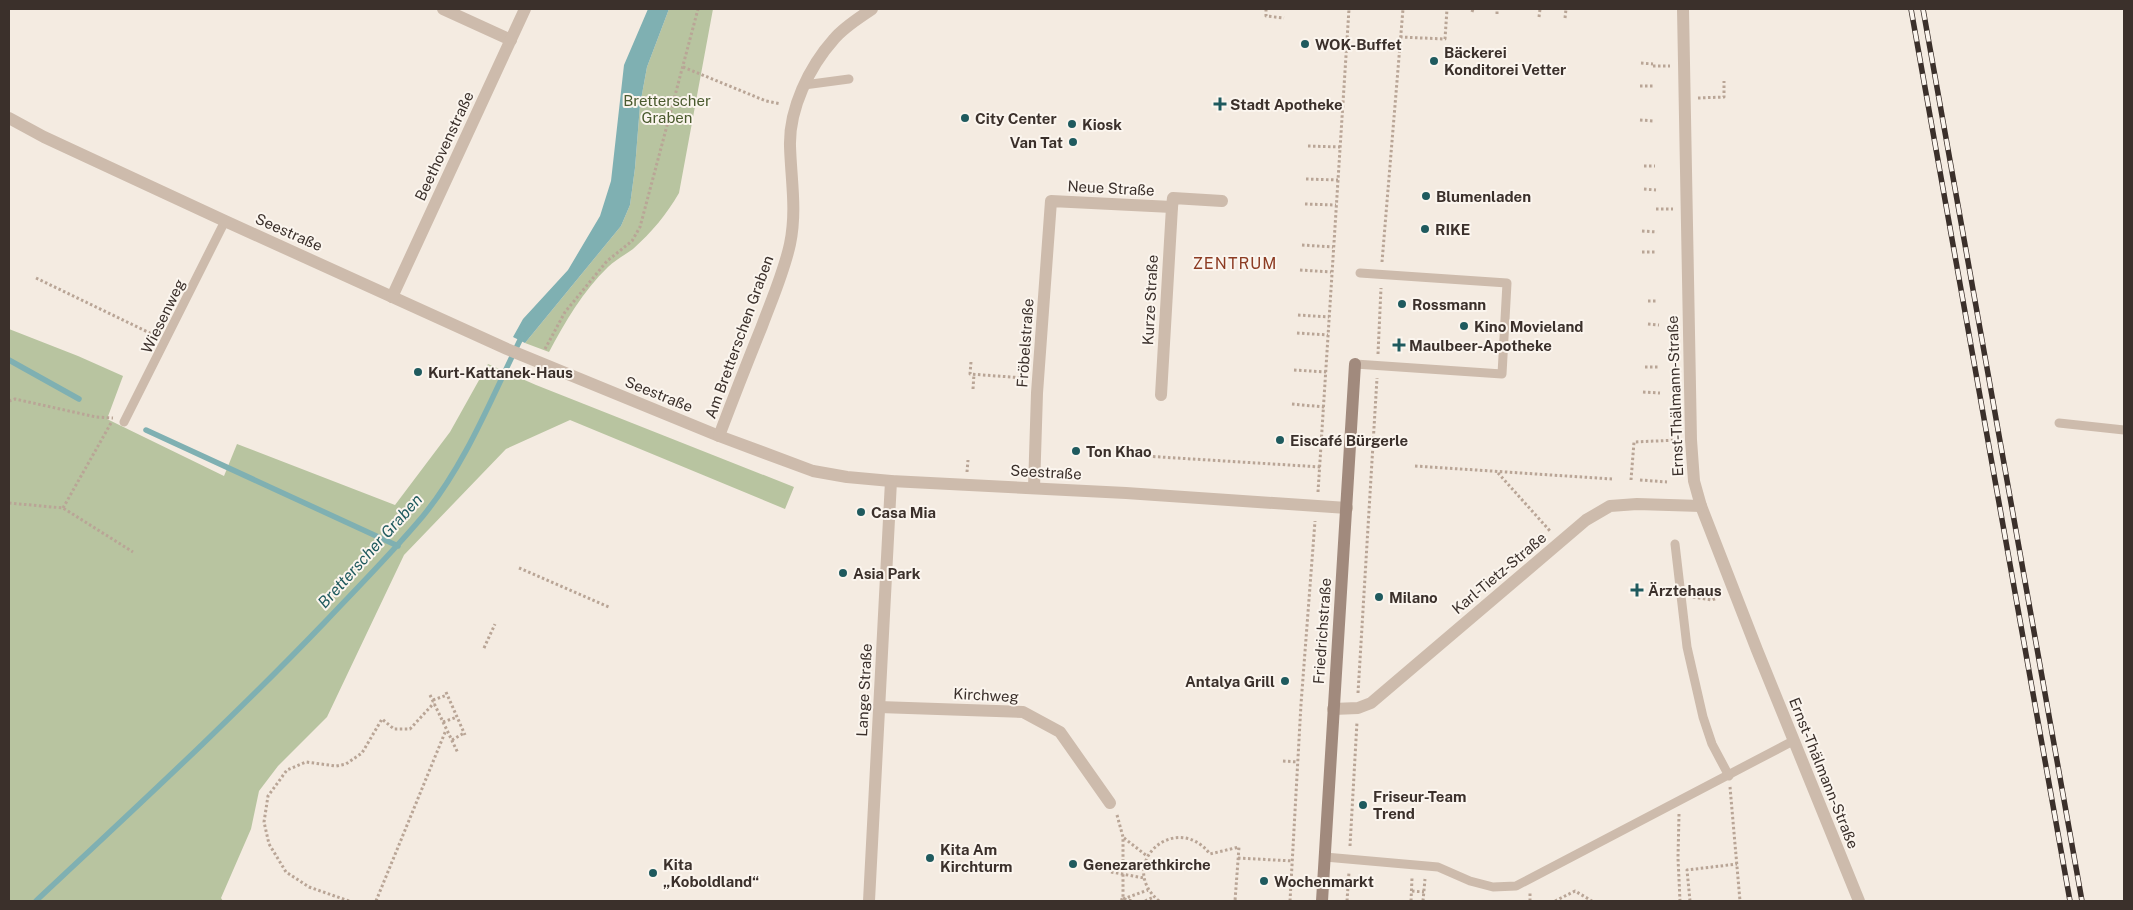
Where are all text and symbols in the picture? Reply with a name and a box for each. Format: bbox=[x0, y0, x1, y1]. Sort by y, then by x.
place label: WOK-Buffet bbox=[1315, 36, 1402, 53]
marker: WOK-Buffet bbox=[1299, 38, 1311, 50]
place label: Bäckerei Konditorei Vetter bbox=[1444, 44, 1566, 78]
marker: Bäckerei Konditorei Vetter bbox=[1428, 55, 1440, 67]
street label: Beethovenstraße bbox=[411, 89, 477, 203]
park label: Bretterscher Graben bbox=[623, 92, 711, 126]
place label: Stadt Apotheke bbox=[1230, 96, 1343, 113]
marker: Stadt Apotheke bbox=[1214, 98, 1226, 110]
place label: City Center bbox=[975, 110, 1057, 127]
marker: City Center bbox=[959, 112, 971, 124]
place label: Kiosk bbox=[1082, 116, 1122, 133]
marker: Kiosk bbox=[1066, 118, 1078, 130]
place label: Van Tat bbox=[1010, 134, 1063, 151]
marker: Van Tat bbox=[1067, 136, 1079, 148]
street label: Neue Straße bbox=[1067, 177, 1155, 199]
place label: Blumenladen bbox=[1436, 188, 1531, 205]
marker: Blumenladen bbox=[1420, 190, 1432, 202]
street label: Seestraße bbox=[253, 210, 325, 254]
place label: RIKE bbox=[1435, 221, 1470, 238]
marker: RIKE bbox=[1419, 223, 1431, 235]
street label: Am Bretterschen Graben bbox=[702, 253, 776, 421]
street label: Kurze Straße bbox=[1139, 254, 1161, 346]
district label: ZENTRUM bbox=[1193, 254, 1277, 273]
street label: Wiesenweg bbox=[138, 276, 188, 356]
place label: Rossmann bbox=[1412, 296, 1486, 313]
street label: Fröbelstraße bbox=[1013, 298, 1037, 388]
marker: Rossmann bbox=[1396, 298, 1408, 310]
street label: Ernst-Thälmann-Straße bbox=[1664, 315, 1686, 477]
place label: Kino Movieland bbox=[1474, 318, 1583, 335]
marker: Kino Movieland bbox=[1458, 320, 1470, 332]
place label: Maulbeer-Apotheke bbox=[1409, 337, 1552, 354]
marker: Maulbeer-Apotheke bbox=[1393, 339, 1405, 351]
place label: Kurt-Kattanek-Haus bbox=[428, 364, 573, 381]
marker: Kurt-Kattanek-Haus bbox=[412, 366, 424, 378]
street label: Seestraße bbox=[623, 373, 695, 415]
place label: Eiscafé Bürgerle bbox=[1290, 432, 1408, 449]
marker: Eiscafé Bürgerle bbox=[1274, 434, 1286, 446]
place label: Ton Khao bbox=[1086, 443, 1152, 460]
marker: Ton Khao bbox=[1070, 445, 1082, 457]
street label: Seestraße bbox=[1010, 462, 1082, 482]
water label: Bretterscher Graben bbox=[314, 490, 426, 612]
place label: Casa Mia bbox=[871, 504, 936, 521]
marker: Casa Mia bbox=[855, 506, 867, 518]
street label: Karl-Tietz-Straße bbox=[1448, 529, 1550, 617]
place label: Asia Park bbox=[853, 565, 921, 582]
marker: Asia Park bbox=[837, 567, 849, 579]
street label: Friedrichstraße bbox=[1310, 577, 1334, 685]
place label: Ärztehaus bbox=[1648, 582, 1722, 599]
marker: Ärztehaus bbox=[1630, 583, 1644, 597]
place label: Milano bbox=[1389, 589, 1438, 606]
marker: Milano bbox=[1373, 591, 1385, 603]
street label: Lange Straße bbox=[853, 643, 875, 737]
place label: Antalya Grill bbox=[1185, 673, 1275, 690]
marker: Antalya Grill bbox=[1279, 675, 1291, 687]
street label: Kirchweg bbox=[953, 685, 1019, 705]
street label: Ernst-Thälmann-Straße bbox=[1786, 695, 1862, 851]
place label: Friseur-Team Trend bbox=[1373, 788, 1466, 822]
marker: Friseur-Team Trend bbox=[1357, 799, 1369, 811]
place label: Kita Am Kirchturm bbox=[940, 841, 1013, 875]
marker: Kita Am Kirchturm bbox=[924, 852, 936, 864]
place label: Kita „Koboldland“ bbox=[663, 856, 759, 890]
place label: Genezarethkirche bbox=[1083, 856, 1211, 873]
marker: Genezarethkirche bbox=[1067, 858, 1079, 870]
marker: Kita „Koboldland“ bbox=[647, 867, 659, 879]
place label: Wochenmarkt bbox=[1274, 873, 1374, 890]
marker: Wochenmarkt bbox=[1258, 875, 1270, 887]

